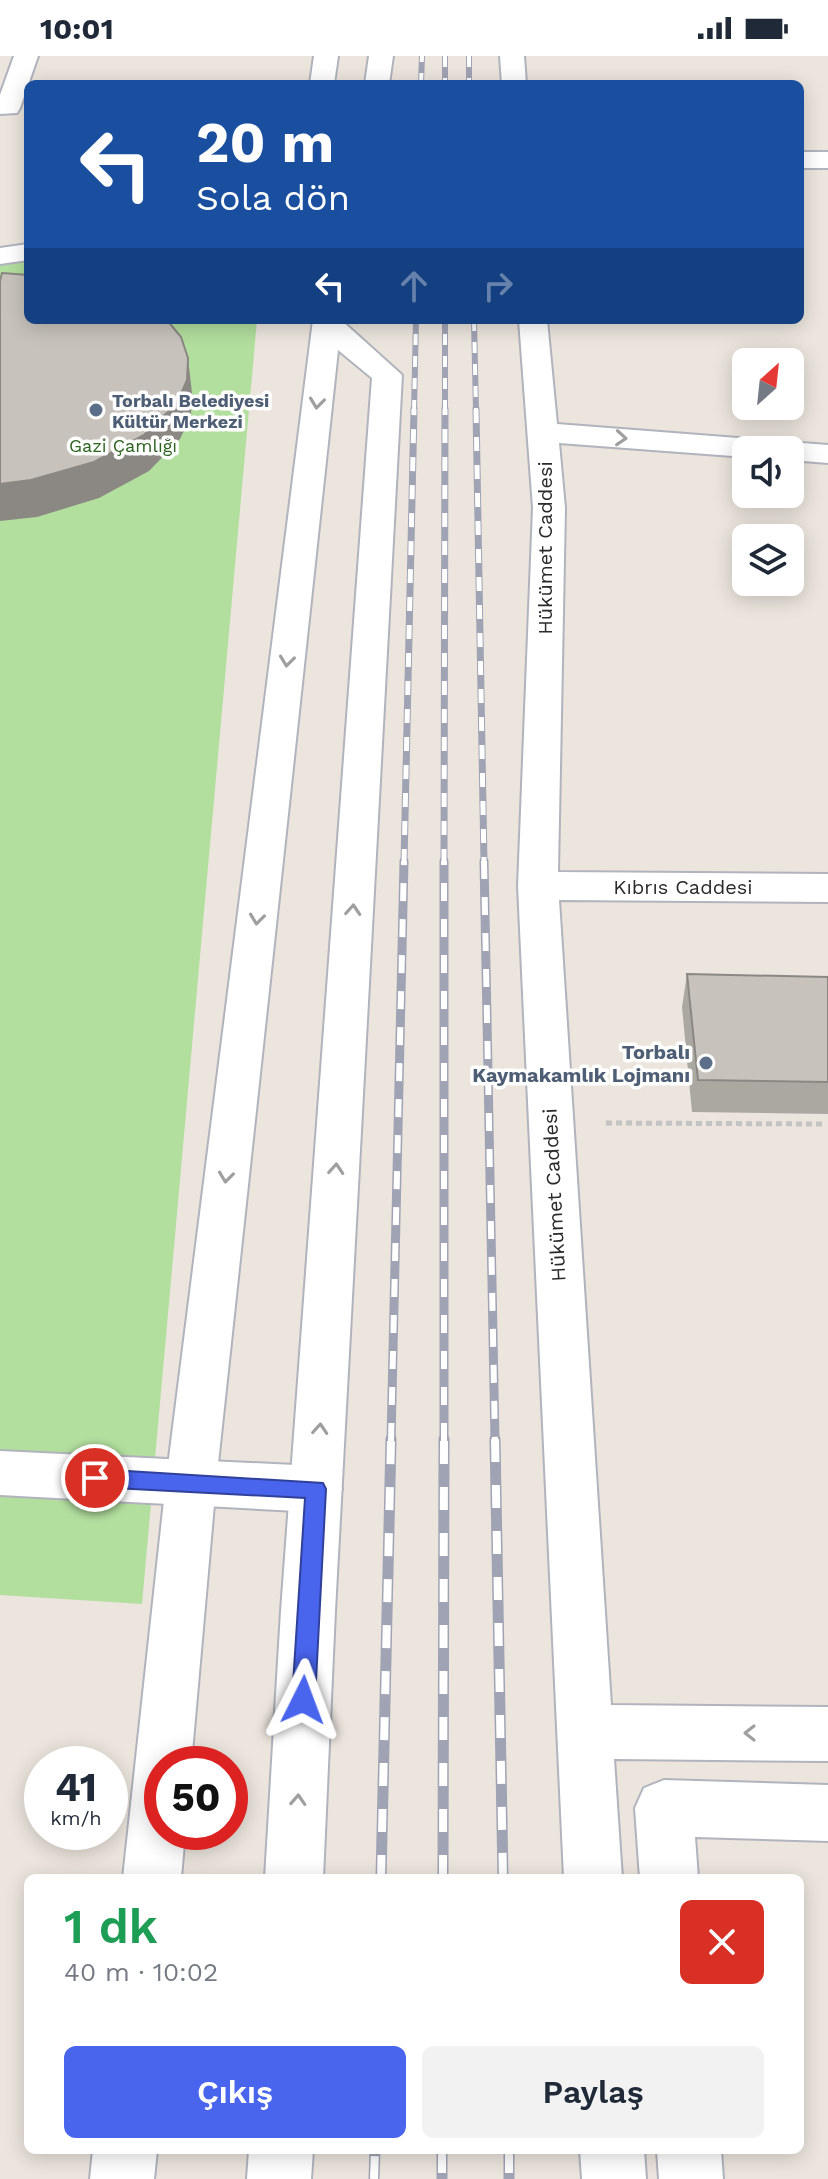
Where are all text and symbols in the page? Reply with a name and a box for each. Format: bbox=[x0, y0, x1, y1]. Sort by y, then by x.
text: 10:01 bbox=[40, 11, 114, 46]
text: 20 m bbox=[196, 110, 334, 176]
icon: left bbox=[64, 112, 168, 216]
text: Sola dön bbox=[196, 177, 350, 219]
icon: left bbox=[308, 264, 352, 308]
icon: ahead bbox=[392, 264, 436, 308]
icon: right bbox=[476, 264, 520, 308]
north arrow bbox=[732, 348, 804, 420]
map controls bbox=[732, 348, 804, 596]
place label: Torbalı Belediyesi Kültür Merkezi bbox=[112, 390, 269, 432]
one-way arrow bbox=[309, 396, 326, 410]
marker: Torbalı Belediyesi Kültür Merkezi bbox=[87, 401, 105, 419]
one-way arrow bbox=[615, 429, 628, 446]
park label: Gazi Çamlığı bbox=[69, 435, 177, 456]
button: sound bbox=[732, 436, 804, 508]
street label: Hükümet Caddesi bbox=[533, 461, 557, 635]
button: layers bbox=[732, 524, 804, 596]
one-way arrow bbox=[278, 655, 295, 668]
street label: Kıbrıs Caddesi bbox=[613, 875, 753, 899]
one-way arrow bbox=[344, 903, 361, 916]
one-way arrow bbox=[248, 913, 265, 926]
place label: Torbalı Kaymakamlık Lojmanı bbox=[472, 1040, 690, 1087]
marker: Torbalı Kaymakamlık Lojmanı bbox=[697, 1054, 715, 1072]
street label: Hükümet Caddesi bbox=[537, 1108, 571, 1282]
one-way arrow bbox=[327, 1162, 344, 1175]
one-way arrow bbox=[218, 1171, 235, 1184]
one-way arrow bbox=[311, 1422, 328, 1435]
pin bbox=[61, 1444, 129, 1512]
icon: arrive bbox=[73, 1456, 117, 1500]
position arrow bbox=[261, 1658, 345, 1742]
one-way arrow bbox=[743, 1725, 756, 1742]
speed limit sign: 50 bbox=[144, 1746, 248, 1850]
text: 41 bbox=[55, 1764, 97, 1811]
one-way arrow bbox=[290, 1793, 307, 1806]
text: km/h bbox=[50, 1806, 102, 1830]
text: 1 dk bbox=[64, 1898, 158, 1955]
button: close bbox=[680, 1900, 764, 1984]
text: 40 m · 10:02 bbox=[64, 1957, 218, 1987]
button: Çıkış bbox=[64, 2046, 406, 2138]
button: Paylaş bbox=[422, 2046, 764, 2138]

